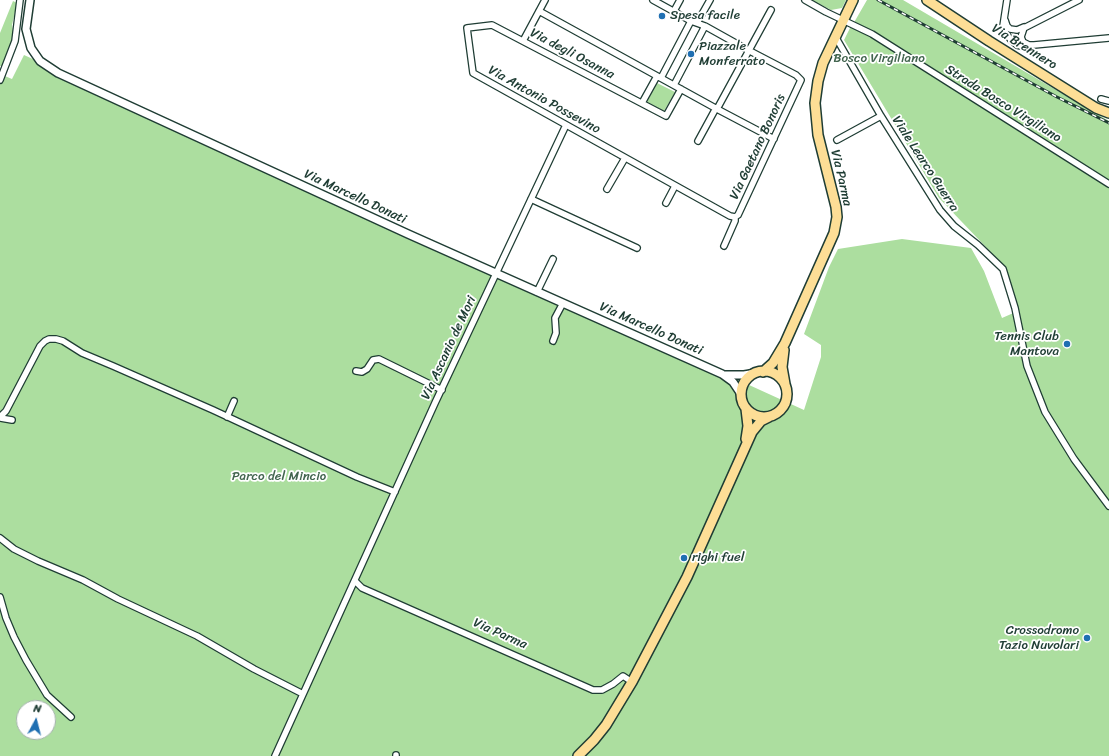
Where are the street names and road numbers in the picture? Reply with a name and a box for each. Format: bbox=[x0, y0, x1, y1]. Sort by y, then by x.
street label: Via Brennero bbox=[989, 21, 1059, 73]
street label: Via degli Osanna bbox=[527, 25, 617, 83]
street label: Strada Bosco Virgiliano bbox=[942, 62, 1064, 146]
street label: Via Antonio Possevino bbox=[485, 63, 603, 137]
street label: Via Gaetano Bonoris bbox=[727, 92, 789, 202]
street label: Viale Learco Guerra bbox=[888, 113, 962, 215]
street label: Via Parma bbox=[827, 148, 855, 208]
street label: Via Marcello Donati bbox=[301, 166, 409, 228]
street label: Via Ascanio de Mori bbox=[418, 294, 480, 402]
street label: Via Marcello Donati bbox=[597, 299, 705, 359]
street label: Via Parma bbox=[471, 615, 529, 653]

